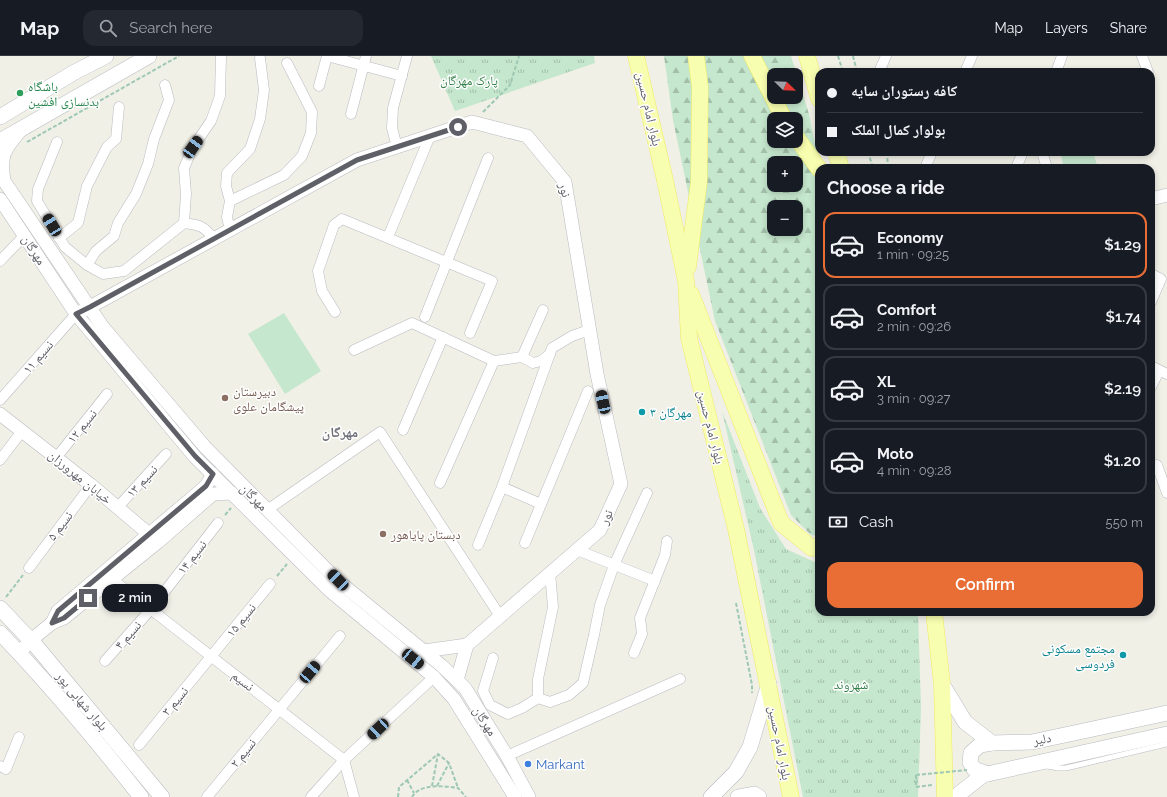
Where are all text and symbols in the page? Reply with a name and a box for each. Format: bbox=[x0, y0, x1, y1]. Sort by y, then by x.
search box bbox=[83, 10, 363, 46]
text: Map bbox=[20, 17, 59, 39]
icon: search bbox=[97, 17, 119, 39]
text: Search here bbox=[129, 19, 213, 37]
text: Map bbox=[995, 20, 1023, 36]
text: Layers bbox=[1045, 20, 1088, 36]
text: Share bbox=[1110, 20, 1147, 36]
north arrow bbox=[767, 68, 803, 104]
map controls bbox=[767, 68, 803, 236]
street label: بلوار امام حسین bbox=[632, 71, 665, 148]
park label: پارک مهرگان bbox=[440, 73, 498, 89]
place label: باشگاه بدنسازی افشین bbox=[28, 79, 99, 110]
text: کافه رستوران سایه bbox=[851, 82, 957, 100]
marker: باشگاه بدنسازی افشین bbox=[15, 88, 25, 98]
button: layers bbox=[767, 112, 803, 148]
route start bbox=[449, 118, 467, 136]
text: بولوار کمال الملک bbox=[851, 121, 945, 139]
car bbox=[181, 134, 205, 160]
button: + bbox=[767, 156, 803, 192]
text: Choose a ride bbox=[827, 177, 945, 198]
street label: نور bbox=[555, 180, 574, 199]
button: − bbox=[767, 200, 803, 236]
car bbox=[41, 212, 63, 238]
icon: car bbox=[829, 227, 865, 263]
text: Economy bbox=[877, 229, 944, 247]
street label: مهرگان bbox=[18, 232, 49, 268]
text: $1.29 bbox=[1104, 236, 1141, 254]
text: 1 min · 09:25 bbox=[877, 247, 949, 262]
icon: car bbox=[829, 299, 865, 335]
text: Comfort bbox=[877, 301, 936, 319]
text: $1.74 bbox=[1106, 308, 1141, 326]
text: 2 min · 09:26 bbox=[877, 319, 951, 334]
street label: نسیم ۱۱ bbox=[20, 337, 57, 377]
icon: car bbox=[829, 371, 865, 407]
text: XL bbox=[877, 373, 895, 391]
text: $2.19 bbox=[1104, 380, 1141, 398]
place label: دبیرستان پیشگامان علوی bbox=[233, 384, 304, 415]
car bbox=[595, 389, 611, 415]
street label: بلوار امام حسین bbox=[694, 389, 727, 466]
text: 3 min · 09:27 bbox=[877, 391, 950, 406]
marker: دبیرستان پیشگامان علوی bbox=[220, 393, 230, 403]
place label: مهرگان ۳ bbox=[650, 405, 692, 421]
street label: نسیم ۱۲ bbox=[64, 406, 101, 446]
marker: مهرگان ۳ bbox=[637, 407, 647, 417]
district label: مهرگان bbox=[322, 424, 358, 441]
icon: car bbox=[829, 443, 865, 479]
text: Moto bbox=[877, 445, 914, 463]
street label: خیابان مهرورزان bbox=[45, 447, 115, 508]
text: $1.20 bbox=[1104, 452, 1141, 470]
street label: نسیم ۱۳ bbox=[123, 462, 161, 501]
text: 4 min · 09:28 bbox=[877, 463, 951, 478]
street label: مهرگان bbox=[237, 480, 271, 515]
street label: نور bbox=[596, 507, 617, 528]
street label: نسیم ۵ bbox=[44, 508, 77, 544]
icon: cash bbox=[827, 511, 849, 533]
text: Cash bbox=[859, 513, 893, 531]
text: 550 m bbox=[1106, 515, 1143, 530]
place label: دبستان پایاهور bbox=[390, 527, 461, 543]
marker: دبستان پایاهور bbox=[378, 529, 388, 539]
street label: نسیم ۱۴ bbox=[174, 537, 211, 578]
button: Confirm bbox=[827, 562, 1143, 608]
car bbox=[325, 567, 351, 593]
callout: 2 min bbox=[102, 584, 168, 612]
route end bbox=[79, 589, 97, 607]
text: 2 min bbox=[118, 590, 152, 605]
street label: نسیم ۱۵ bbox=[223, 600, 260, 640]
street label: نسیم ۴ bbox=[112, 618, 145, 653]
place label: مجتمع مسکونی فردوسی bbox=[1042, 641, 1115, 672]
car bbox=[400, 647, 426, 671]
marker: مجتمع مسکونی فردوسی bbox=[1118, 650, 1128, 660]
car bbox=[298, 659, 322, 685]
street label: بلوار شهابی پور bbox=[51, 668, 111, 734]
street label: نسیم bbox=[228, 668, 257, 695]
park label: شهروند bbox=[834, 677, 868, 693]
street label: نسیم ۳ bbox=[159, 684, 192, 719]
street label: مهرگان bbox=[469, 703, 500, 739]
street label: بلوار امام حسین bbox=[764, 705, 795, 782]
car bbox=[365, 716, 391, 742]
street label: دلیر bbox=[1031, 730, 1052, 749]
street label: نسیم ۲ bbox=[227, 735, 260, 771]
place label: Markant bbox=[536, 757, 585, 772]
marker: Markant bbox=[523, 759, 533, 769]

